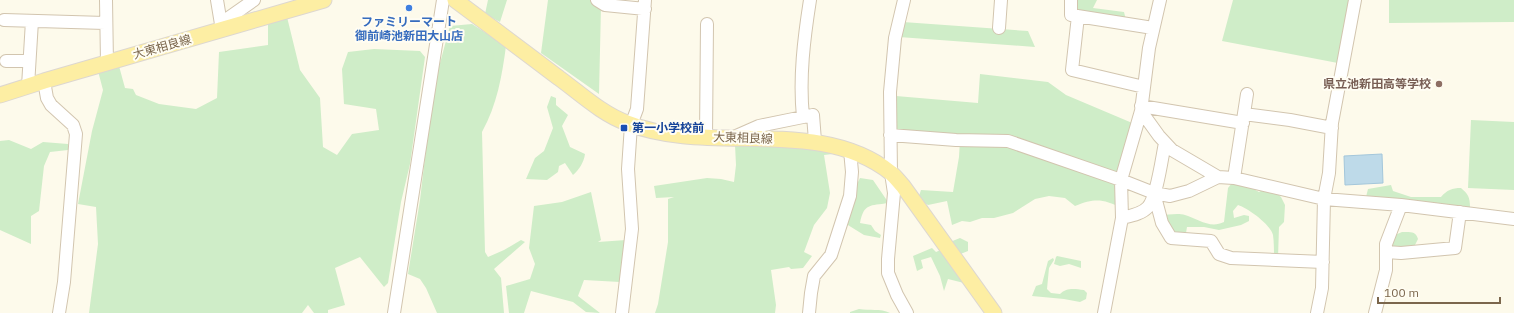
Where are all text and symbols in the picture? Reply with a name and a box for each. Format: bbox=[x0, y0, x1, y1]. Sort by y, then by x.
marker: ファミリーマート 御前崎池新田大山店 bbox=[404, 3, 414, 13]
place label: ファミリーマート 御前崎池新田大山店 bbox=[355, 14, 463, 43]
street label: 大東相良線 bbox=[131, 31, 193, 62]
place label: 県立池新田高等学校 bbox=[1323, 76, 1431, 91]
marker: 県立池新田高等学校 bbox=[1434, 79, 1444, 89]
place label: 第一小学校前 bbox=[632, 120, 704, 135]
marker: 第一小学校前 bbox=[619, 123, 629, 133]
street label: 大東相良線 bbox=[713, 129, 773, 146]
scale bar bbox=[1378, 279, 1500, 305]
text: 100 m bbox=[1384, 285, 1419, 300]

